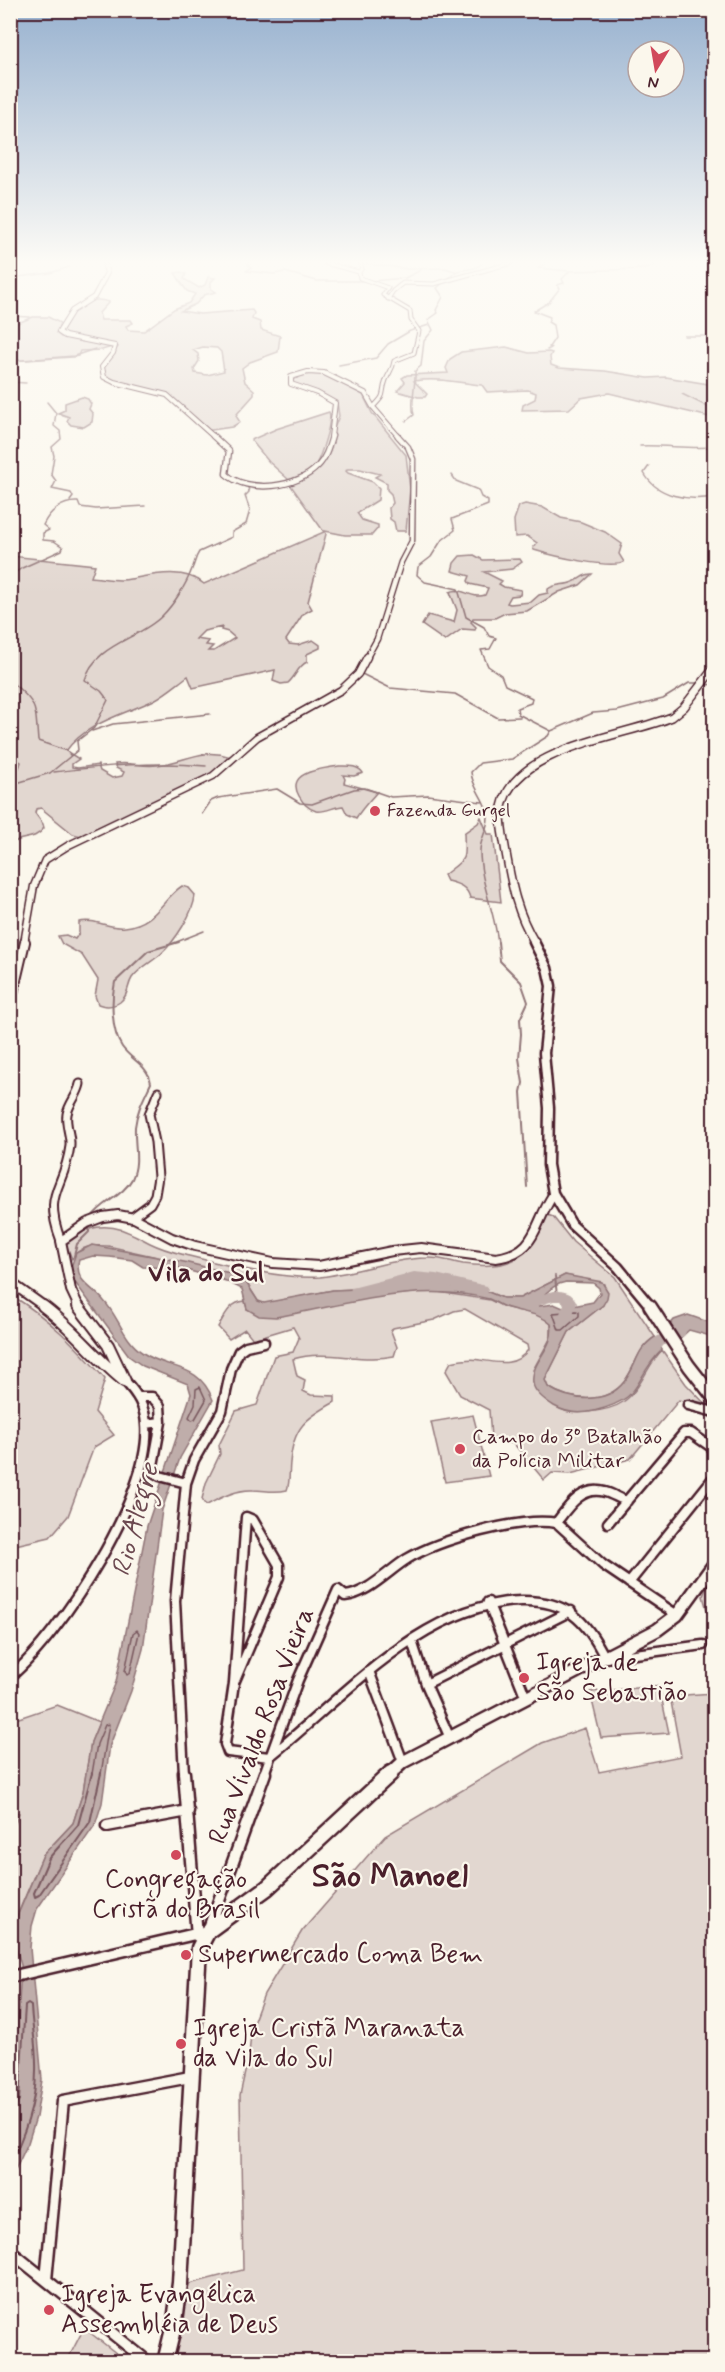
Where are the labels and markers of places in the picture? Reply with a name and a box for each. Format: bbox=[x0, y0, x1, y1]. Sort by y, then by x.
place label: Fazenda Gurgel bbox=[387, 799, 510, 823]
marker: Fazenda Gurgel bbox=[368, 804, 382, 818]
place label: Campo do 3º Batalhão da Polícia Militar bbox=[472, 1423, 662, 1475]
marker: Campo do 3º Batalhão da Polícia Militar bbox=[453, 1442, 467, 1456]
place label: Igreja de São Sebastião bbox=[536, 1646, 687, 1710]
marker: Igreja de São Sebastião bbox=[517, 1671, 531, 1685]
marker: Congregação Cristã do Brasil bbox=[169, 1848, 183, 1862]
place label: Congregação Cristã do Brasil bbox=[92, 1863, 260, 1927]
place label: Supermercado Coma Bem bbox=[198, 1938, 483, 1972]
marker: Supermercado Coma Bem bbox=[179, 1948, 193, 1962]
place label: Igreja Cristã Maranata da Vila do Sul bbox=[193, 2012, 465, 2076]
marker: Igreja Cristã Maranata da Vila do Sul bbox=[174, 2037, 188, 2051]
place label: Igreja Evangélica Assembléia de Deus bbox=[61, 2278, 278, 2342]
marker: Igreja Evangélica Assembléia de Deus bbox=[42, 2303, 56, 2317]

